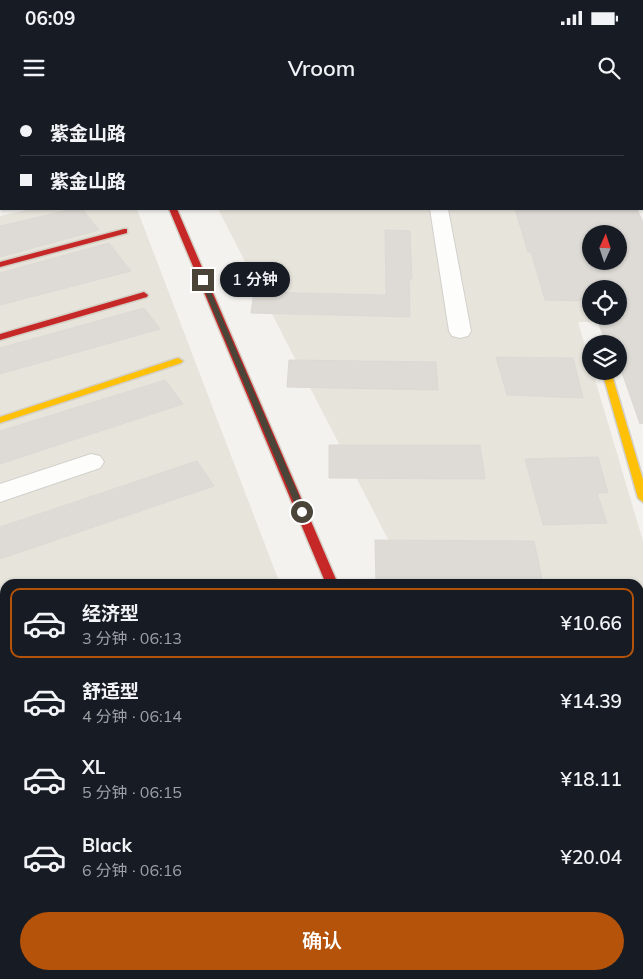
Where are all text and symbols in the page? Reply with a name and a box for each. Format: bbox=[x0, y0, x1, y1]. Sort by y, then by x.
text: 06:09 bbox=[25, 6, 75, 30]
icon: menu bbox=[20, 54, 48, 82]
text: Vroom bbox=[288, 54, 355, 82]
icon: search bbox=[595, 54, 623, 82]
text: 紫金山路 bbox=[50, 121, 126, 145]
text: 紫金山路 bbox=[50, 169, 126, 193]
north arrow bbox=[582, 225, 628, 270]
map controls bbox=[582, 225, 627, 380]
callout: 1 分钟 bbox=[220, 262, 290, 298]
route end bbox=[192, 269, 214, 291]
text: 1 分钟 bbox=[232, 269, 278, 289]
button: locate bbox=[582, 280, 627, 325]
button: layers bbox=[582, 335, 627, 380]
route start bbox=[291, 501, 313, 523]
icon: car bbox=[22, 601, 67, 646]
text: 经济型 bbox=[82, 601, 139, 625]
text: ¥10.66 bbox=[560, 611, 622, 635]
text: 3 分钟 · 06:13 bbox=[82, 628, 182, 648]
icon: car bbox=[22, 679, 67, 724]
text: 舒适型 bbox=[82, 679, 139, 703]
text: ¥14.39 bbox=[560, 689, 622, 713]
text: 4 分钟 · 06:14 bbox=[82, 706, 182, 726]
text: XL bbox=[82, 755, 105, 779]
icon: car bbox=[22, 757, 67, 802]
text: ¥18.11 bbox=[560, 767, 622, 791]
text: 5 分钟 · 06:15 bbox=[82, 782, 182, 802]
text: Black bbox=[82, 833, 132, 857]
icon: car bbox=[22, 835, 67, 880]
text: ¥20.04 bbox=[560, 845, 622, 869]
text: 6 分钟 · 06:16 bbox=[82, 860, 182, 880]
button: 确认 bbox=[20, 912, 624, 970]

